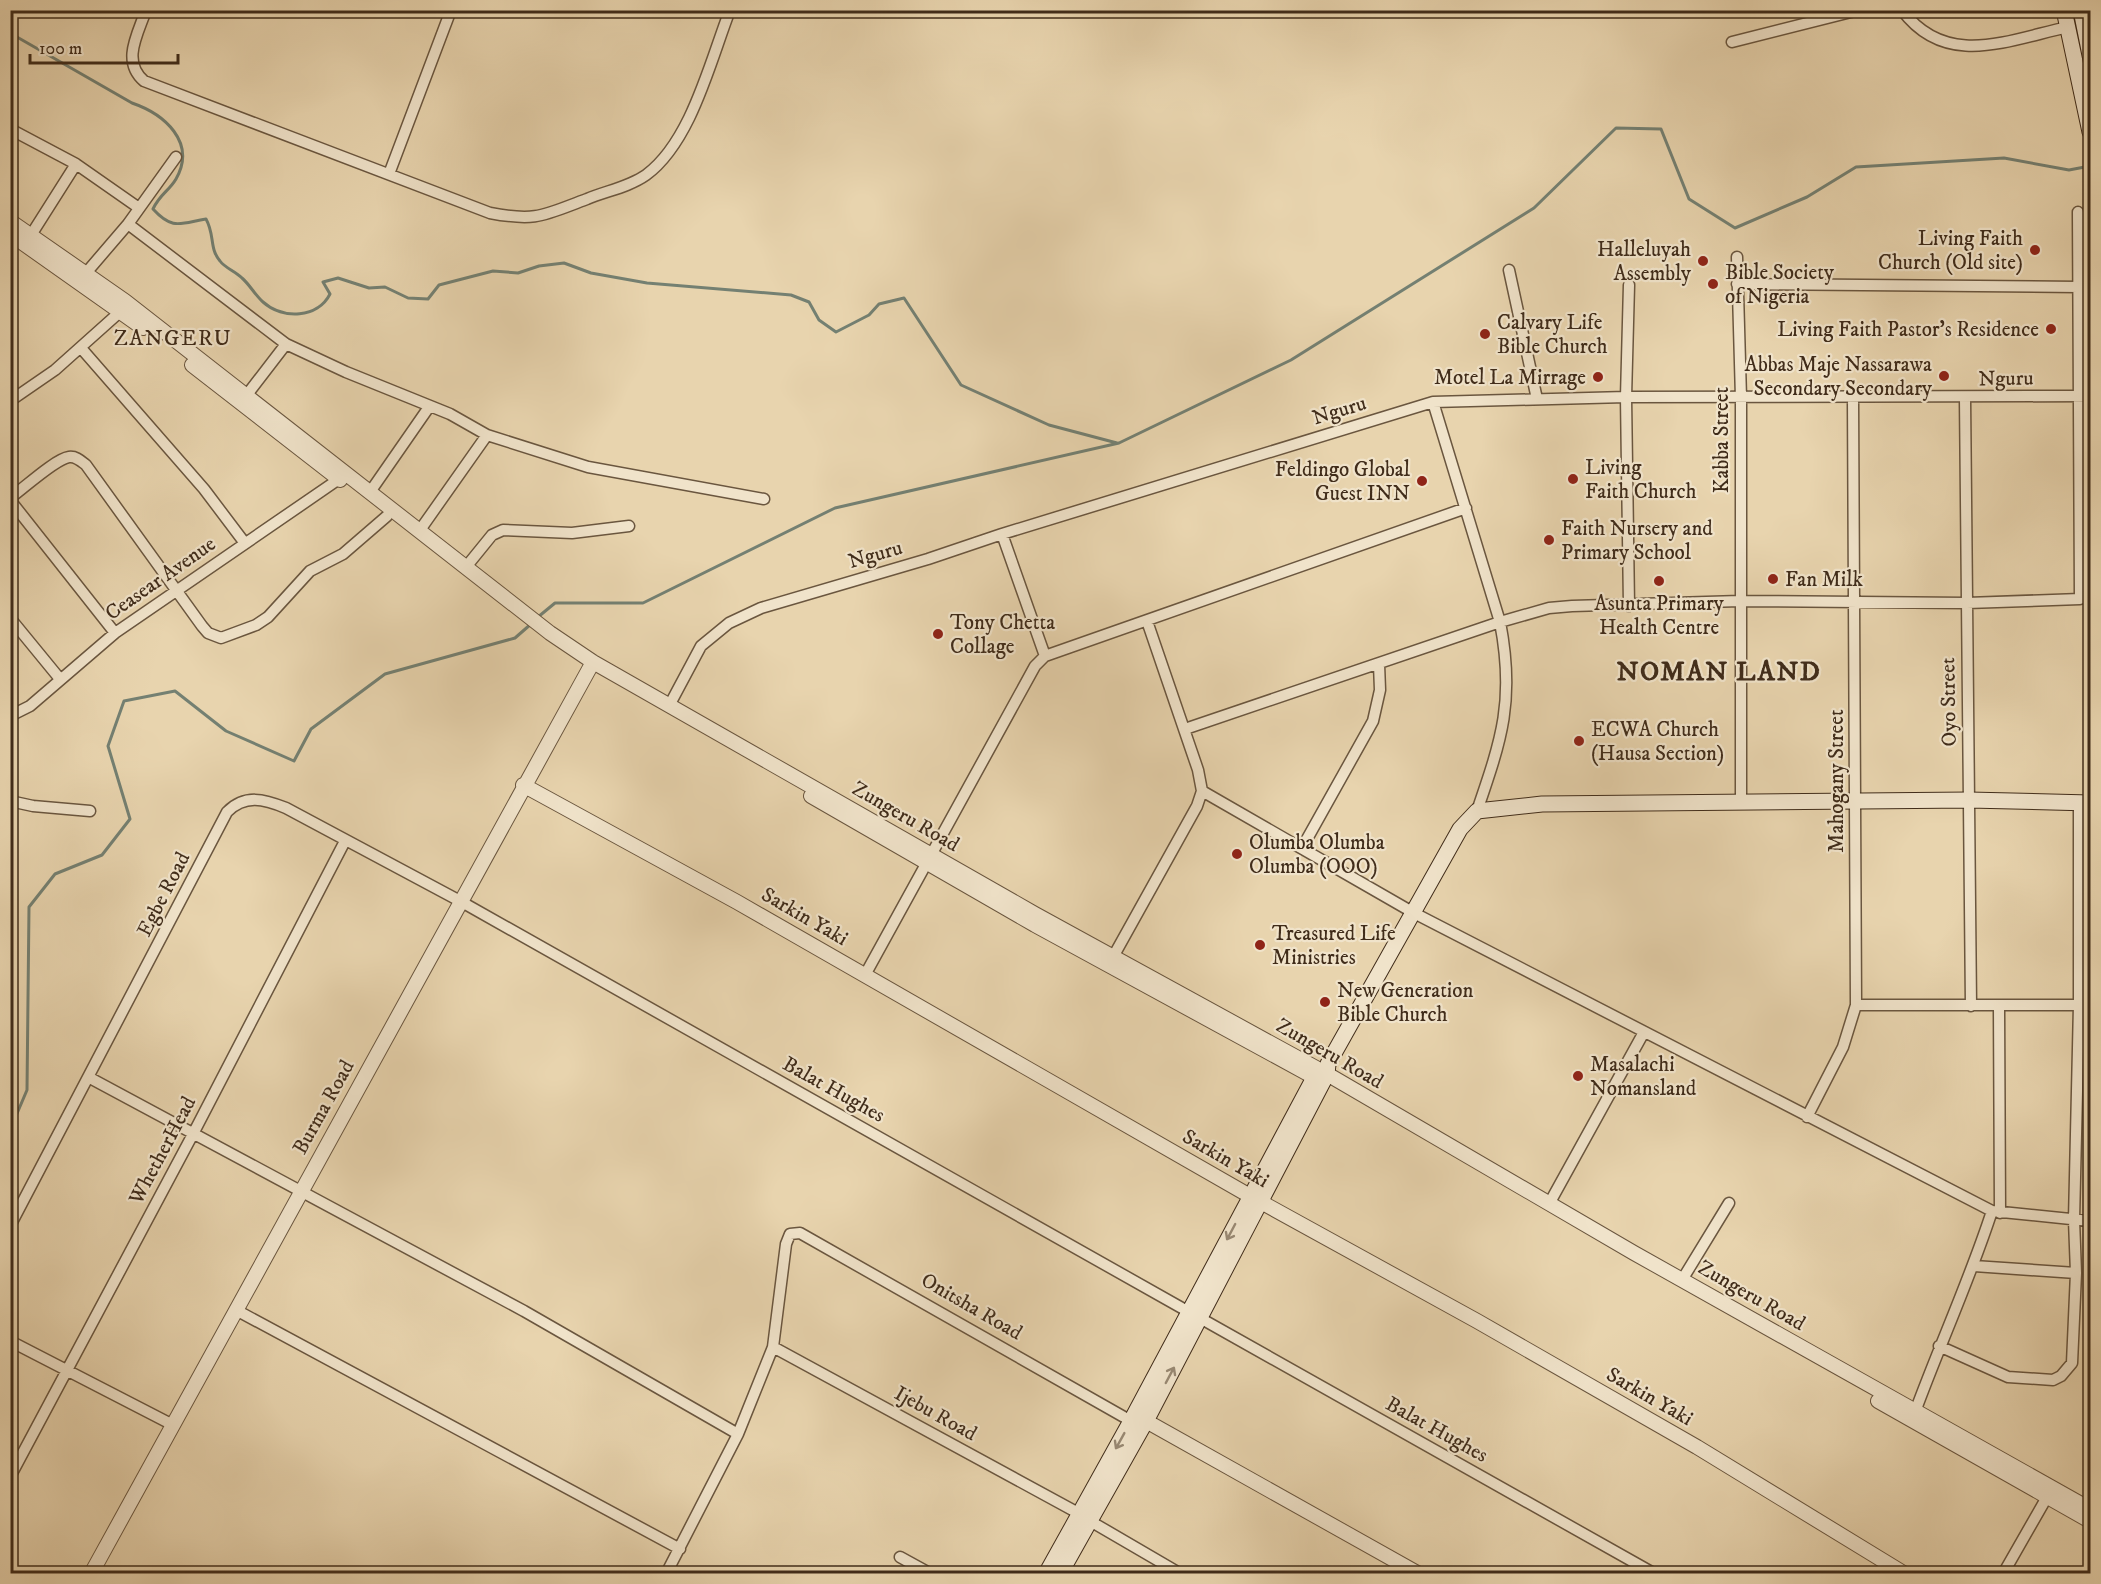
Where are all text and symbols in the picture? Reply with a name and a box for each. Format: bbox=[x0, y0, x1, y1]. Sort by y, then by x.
scale bar bbox=[30, 27, 178, 65]
text: 100 m bbox=[39, 38, 82, 60]
place label: Living Faith Church (Old site) bbox=[1878, 226, 2023, 276]
place label: Halleluyah Assembly bbox=[1597, 237, 1692, 287]
marker: Living Faith Church (Old site) bbox=[2028, 243, 2042, 257]
marker: Halleluyah Assembly bbox=[1696, 254, 1710, 268]
place label: Bible Society of Nigeria bbox=[1725, 260, 1835, 310]
marker: Bible Society of Nigeria bbox=[1706, 277, 1720, 291]
place label: Calvary Life Bible Church bbox=[1497, 310, 1608, 360]
place label: Living Faith Pastor's Residence bbox=[1777, 317, 2039, 343]
marker: Living Faith Pastor's Residence bbox=[2044, 322, 2058, 336]
district label: ZANGERU bbox=[114, 325, 232, 352]
marker: Calvary Life Bible Church bbox=[1478, 327, 1492, 341]
place label: Abbas Maje Nassarawa Secondary Secondary bbox=[1745, 352, 1933, 402]
place label: Motel La Mirrage bbox=[1434, 365, 1586, 391]
street label: Nguru bbox=[1978, 366, 2034, 392]
marker: Abbas Maje Nassarawa Secondary Secondary bbox=[1937, 369, 1951, 383]
marker: Motel La Mirrage bbox=[1591, 370, 1605, 384]
street label: Kabba Street bbox=[1709, 387, 1735, 493]
street label: Nguru bbox=[1309, 390, 1369, 431]
place label: Living Faith Church bbox=[1585, 455, 1697, 505]
place label: Feldingo Global Guest INN bbox=[1275, 457, 1411, 507]
marker: Living Faith Church bbox=[1566, 472, 1580, 486]
marker: Feldingo Global Guest INN bbox=[1415, 474, 1429, 488]
place label: Faith Nursery and Primary School bbox=[1561, 516, 1713, 566]
street label: Ceasear Avenue bbox=[100, 531, 221, 626]
marker: Faith Nursery and Primary School bbox=[1542, 533, 1556, 547]
street label: Nguru bbox=[845, 535, 905, 575]
place label: Fan Milk bbox=[1785, 567, 1864, 593]
marker: Fan Milk bbox=[1766, 572, 1780, 586]
marker: Asunta Primary Health Centre bbox=[1652, 574, 1666, 588]
place label: Asunta Primary Health Centre bbox=[1594, 591, 1725, 641]
place label: Tony Chetta Collage bbox=[950, 610, 1055, 660]
marker: Tony Chetta Collage bbox=[931, 627, 945, 641]
district label: NOMAN LAND bbox=[1617, 655, 1821, 689]
street label: Oyo Street bbox=[1935, 657, 1963, 747]
street label: Mahogany Street bbox=[1824, 709, 1850, 853]
place label: ECWA Church (Hausa Section) bbox=[1591, 717, 1724, 767]
marker: ECWA Church (Hausa Section) bbox=[1572, 734, 1586, 748]
street label: Zungeru Road bbox=[847, 776, 964, 858]
place label: Olumba Olumba Olumba (OOO) bbox=[1249, 830, 1385, 880]
street label: Egbe Road bbox=[132, 847, 197, 941]
marker: Olumba Olumba Olumba (OOO) bbox=[1230, 847, 1244, 861]
street label: Sarkin Yaki bbox=[757, 882, 852, 952]
place label: Treasured Life Ministries bbox=[1272, 921, 1396, 971]
marker: Treasured Life Ministries bbox=[1253, 938, 1267, 952]
place label: New Generation Bible Church bbox=[1337, 978, 1473, 1028]
marker: New Generation Bible Church bbox=[1318, 995, 1332, 1009]
street label: Zungeru Road bbox=[1271, 1013, 1388, 1095]
street label: Balat Hughes bbox=[778, 1051, 889, 1129]
place label: Masalachi Nomansland bbox=[1590, 1052, 1697, 1102]
street label: Burma Road bbox=[287, 1055, 361, 1159]
marker: Masalachi Nomansland bbox=[1571, 1069, 1585, 1083]
street label: WhetherHead bbox=[123, 1092, 202, 1210]
street label: Sarkin Yaki bbox=[1178, 1124, 1273, 1194]
one-way arrow bbox=[1225, 1222, 1236, 1240]
street label: Zungeru Road bbox=[1693, 1255, 1810, 1337]
street label: Onitsha Road bbox=[916, 1267, 1027, 1347]
street label: Sarkin Yaki bbox=[1602, 1362, 1697, 1432]
one-way arrow bbox=[1165, 1367, 1176, 1385]
street label: Ijebu Road bbox=[890, 1381, 982, 1447]
street label: Balat Hughes bbox=[1381, 1391, 1492, 1469]
one-way arrow bbox=[1114, 1432, 1126, 1449]

